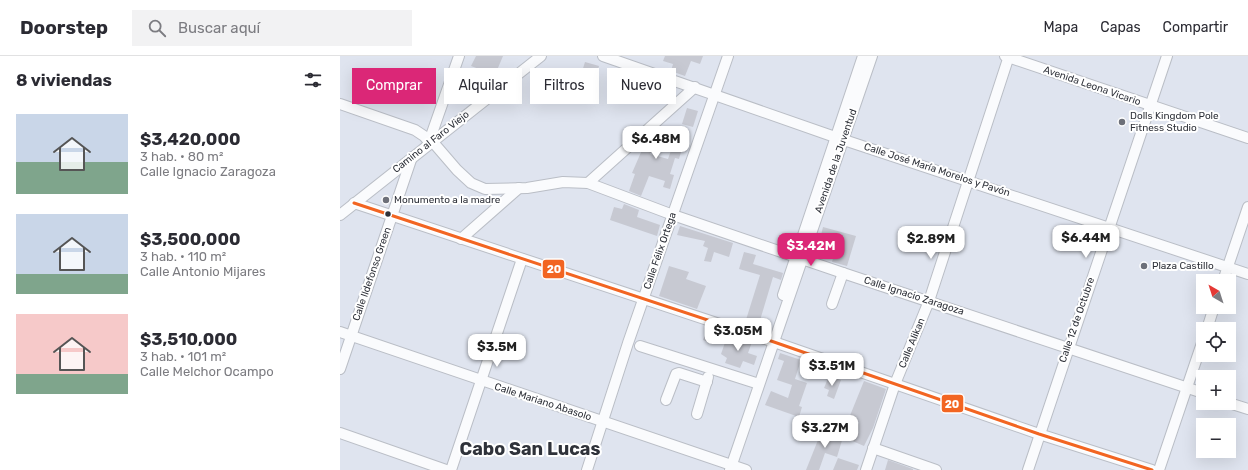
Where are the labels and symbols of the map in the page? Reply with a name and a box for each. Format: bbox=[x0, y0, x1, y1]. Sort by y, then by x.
street label: Avenida Leona Vicario bbox=[1042, 64, 1143, 108]
street label: Avenida de la Juventud bbox=[813, 107, 859, 215]
street label: Camino al Faro Viejo bbox=[390, 108, 472, 176]
place label: Dolls Kingdom Pole Fitness Studio bbox=[1130, 110, 1219, 134]
marker: Dolls Kingdom Pole Fitness Studio bbox=[1117, 117, 1127, 127]
pin: $6.48M bbox=[623, 126, 689, 160]
street label: Calle José María Morelos y Pavón bbox=[862, 141, 1012, 199]
place label: Monumento a la madre bbox=[394, 194, 501, 206]
marker: Monumento a la madre bbox=[381, 195, 391, 205]
unlabelled marker bbox=[383, 209, 393, 219]
street label: Calle Félix Ortega bbox=[641, 211, 679, 291]
pin: $6.44M bbox=[1053, 225, 1119, 259]
street label: Calle Ildefonso Green bbox=[350, 226, 394, 322]
pin: $2.89M bbox=[898, 226, 964, 260]
pin: $3.42M bbox=[778, 233, 844, 267]
line badge: 20 bbox=[542, 259, 565, 279]
place label: Plaza Castillo bbox=[1152, 260, 1214, 272]
marker: Plaza Castillo bbox=[1139, 261, 1149, 271]
text: 20 bbox=[547, 263, 561, 276]
street label: Calle Ignacio Zaragoza bbox=[862, 274, 966, 318]
north arrow bbox=[1196, 274, 1236, 314]
street label: Calle 12 de Octubre bbox=[1057, 276, 1097, 364]
street label: Calle Alikan bbox=[897, 316, 927, 370]
pin: $3.05M bbox=[705, 318, 771, 352]
pin: $3.5M bbox=[469, 334, 525, 368]
pin: $3.51M bbox=[799, 353, 865, 387]
street label: Calle Mariano Abasolo bbox=[493, 381, 593, 423]
line badge: 20 bbox=[941, 394, 964, 413]
text: 20 bbox=[945, 398, 959, 411]
pin: $3.27M bbox=[792, 415, 858, 449]
district label: Cabo San Lucas bbox=[460, 438, 600, 460]

